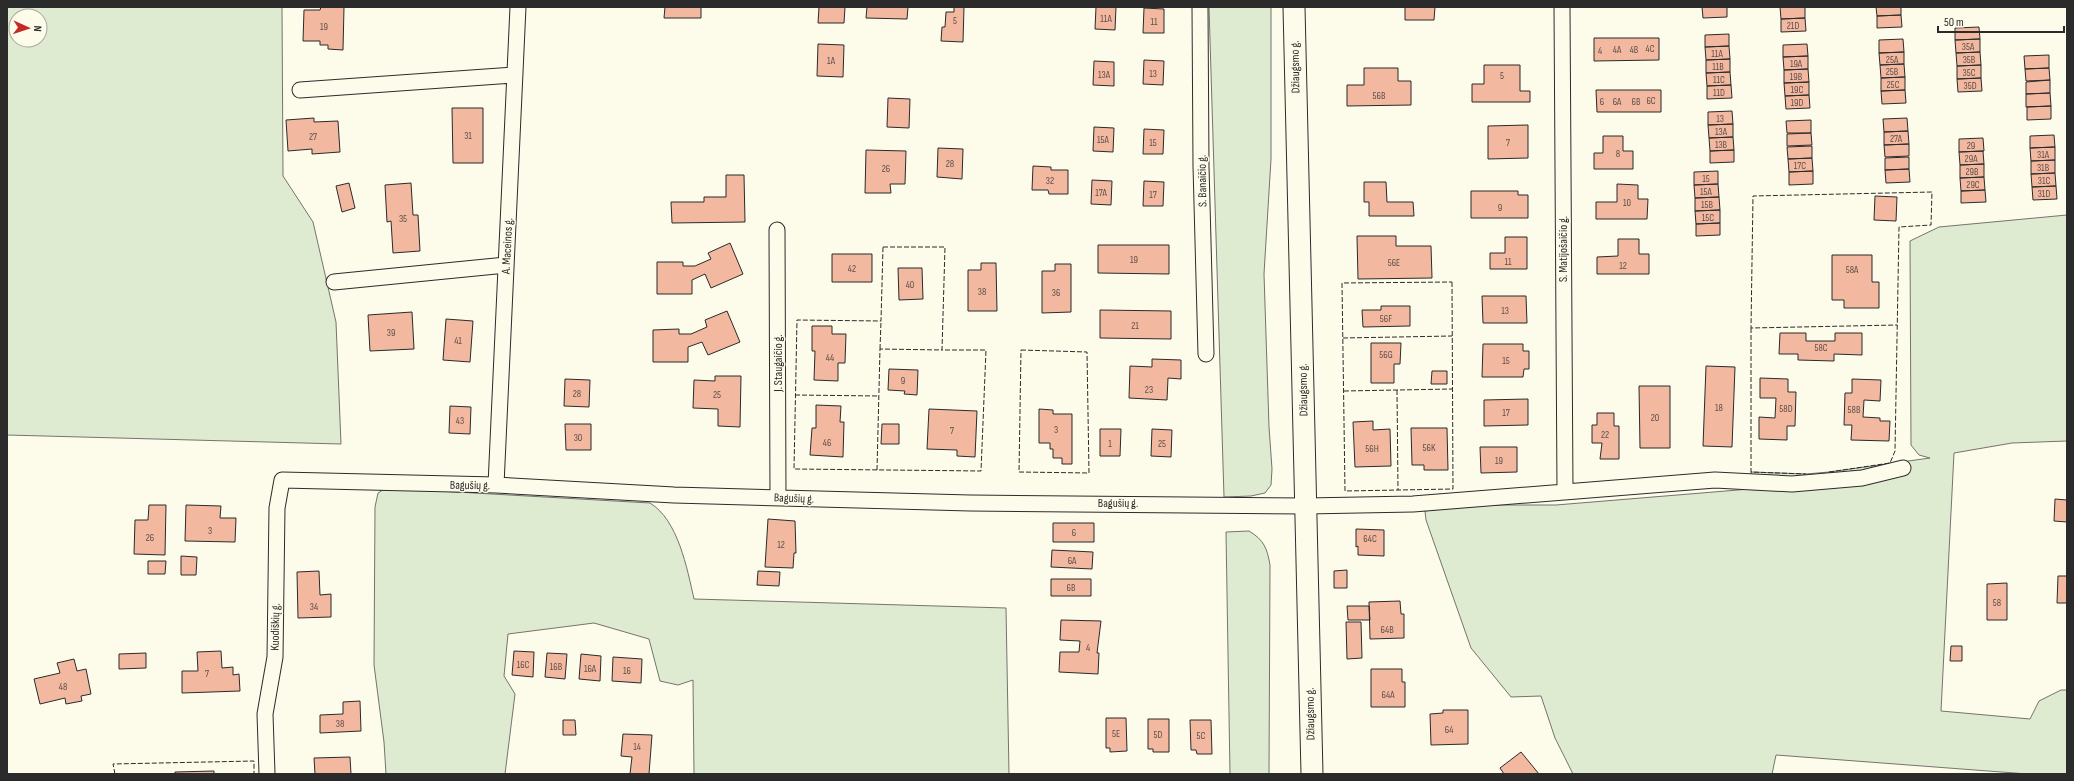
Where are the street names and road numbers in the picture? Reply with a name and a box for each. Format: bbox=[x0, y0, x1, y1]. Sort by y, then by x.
street label: Džiaugsmo g. bbox=[1288, 40, 1303, 94]
street label: S. Banaičio g. bbox=[1195, 155, 1210, 207]
street label: S. Matijošaičio g. bbox=[1556, 216, 1571, 282]
street label: A. Maceinos g. bbox=[498, 218, 516, 276]
street label: J. Staugaičio g. bbox=[771, 334, 786, 393]
street label: Džiaugsmo g. bbox=[1296, 363, 1311, 417]
street label: Bagušių g. bbox=[450, 478, 490, 493]
street label: Bagušių g. bbox=[774, 490, 814, 507]
street label: Bagušių g. bbox=[1098, 496, 1138, 511]
street label: Kuodiškių g. bbox=[268, 603, 283, 651]
street label: Džiaugsmo g. bbox=[1303, 687, 1318, 741]

